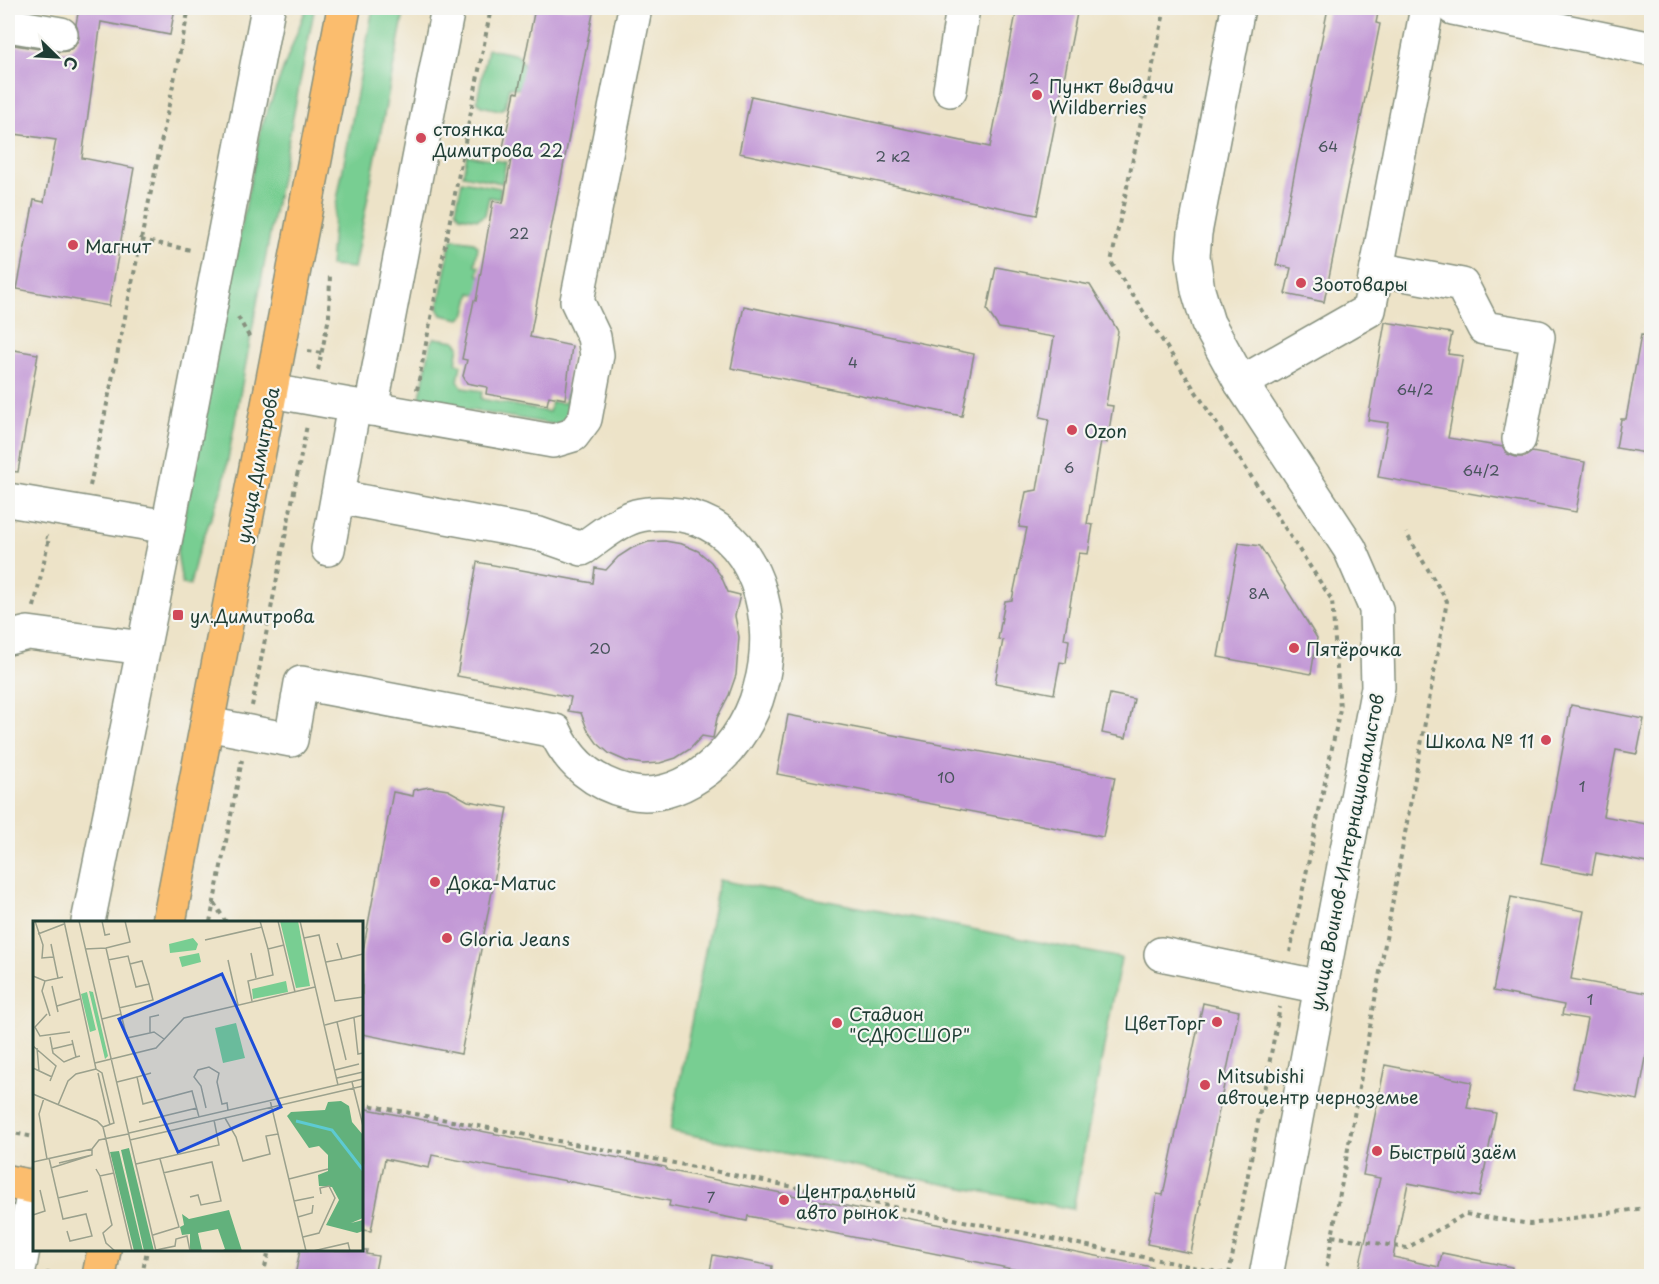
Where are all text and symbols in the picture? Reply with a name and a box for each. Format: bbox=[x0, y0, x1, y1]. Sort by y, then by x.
north arrow bbox=[27, 27, 87, 87]
text: С bbox=[58, 53, 85, 74]
house number: 2 bbox=[1029, 66, 1039, 89]
place label: Пункт выдачи Wildberries bbox=[1049, 72, 1174, 120]
marker: Пункт выдачи Wildberries bbox=[1030, 88, 1044, 102]
place label: стоянка Димитрова 22 bbox=[432, 115, 563, 163]
marker: стоянка Димитрова 22 bbox=[414, 131, 428, 145]
house number: 64 bbox=[1318, 134, 1338, 157]
house number: 2 к2 bbox=[875, 144, 911, 167]
house number: 22 bbox=[509, 221, 529, 244]
place label: Магнит bbox=[85, 232, 152, 259]
marker: Магнит bbox=[66, 238, 80, 252]
place label: Зоотовары bbox=[1312, 270, 1408, 297]
marker: Зоотовары bbox=[1294, 276, 1308, 290]
house number: 4 bbox=[848, 350, 858, 373]
house number: 64/2 bbox=[1396, 377, 1434, 400]
street label: улица Димитрова bbox=[229, 384, 286, 546]
place label: Ozon bbox=[1084, 417, 1127, 444]
marker: Ozon bbox=[1065, 423, 1079, 437]
house number: 6 bbox=[1064, 455, 1074, 478]
house number: 64/2 bbox=[1462, 458, 1500, 481]
house number: 8А bbox=[1249, 581, 1269, 604]
place label: ул.Димитрова bbox=[190, 602, 315, 629]
marker: ул.Димитрова bbox=[171, 608, 185, 622]
place label: Пятёрочка bbox=[1306, 635, 1402, 662]
house number: 20 bbox=[589, 636, 611, 659]
marker: Пятёрочка bbox=[1287, 641, 1301, 655]
street label: улица Воинов-Интернационалистов bbox=[1302, 691, 1390, 1013]
place label: Школа № 11 bbox=[1425, 727, 1534, 754]
marker: Школа № 11 bbox=[1539, 733, 1553, 747]
house number: 10 bbox=[937, 765, 955, 788]
house number: 1 bbox=[1579, 774, 1585, 797]
place label: Дока-Матис bbox=[446, 869, 556, 896]
marker: Дока-Матис bbox=[428, 875, 442, 889]
inset map bbox=[33, 921, 363, 1251]
place label: Gloria Jeans bbox=[459, 925, 570, 952]
marker: Gloria Jeans bbox=[440, 931, 454, 945]
house number: 1 bbox=[1587, 987, 1593, 1010]
place label: Стадион "СДЮСШОР" bbox=[849, 1000, 970, 1048]
place label: ЦветТорг bbox=[1124, 1009, 1206, 1036]
marker: ЦветТорг bbox=[1210, 1015, 1224, 1029]
marker: Стадион "СДЮСШОР" bbox=[830, 1016, 844, 1030]
place label: Mitsubishi автоцентр черноземье bbox=[1217, 1062, 1419, 1110]
marker: Mitsubishi автоцентр черноземье bbox=[1198, 1078, 1212, 1092]
place label: Быстрый заём bbox=[1389, 1138, 1517, 1165]
marker: Быстрый заём bbox=[1370, 1144, 1384, 1158]
place label: Центральный авто рынок bbox=[796, 1177, 916, 1225]
house number: 7 bbox=[707, 1185, 716, 1208]
marker: Центральный авто рынок bbox=[777, 1193, 791, 1207]

